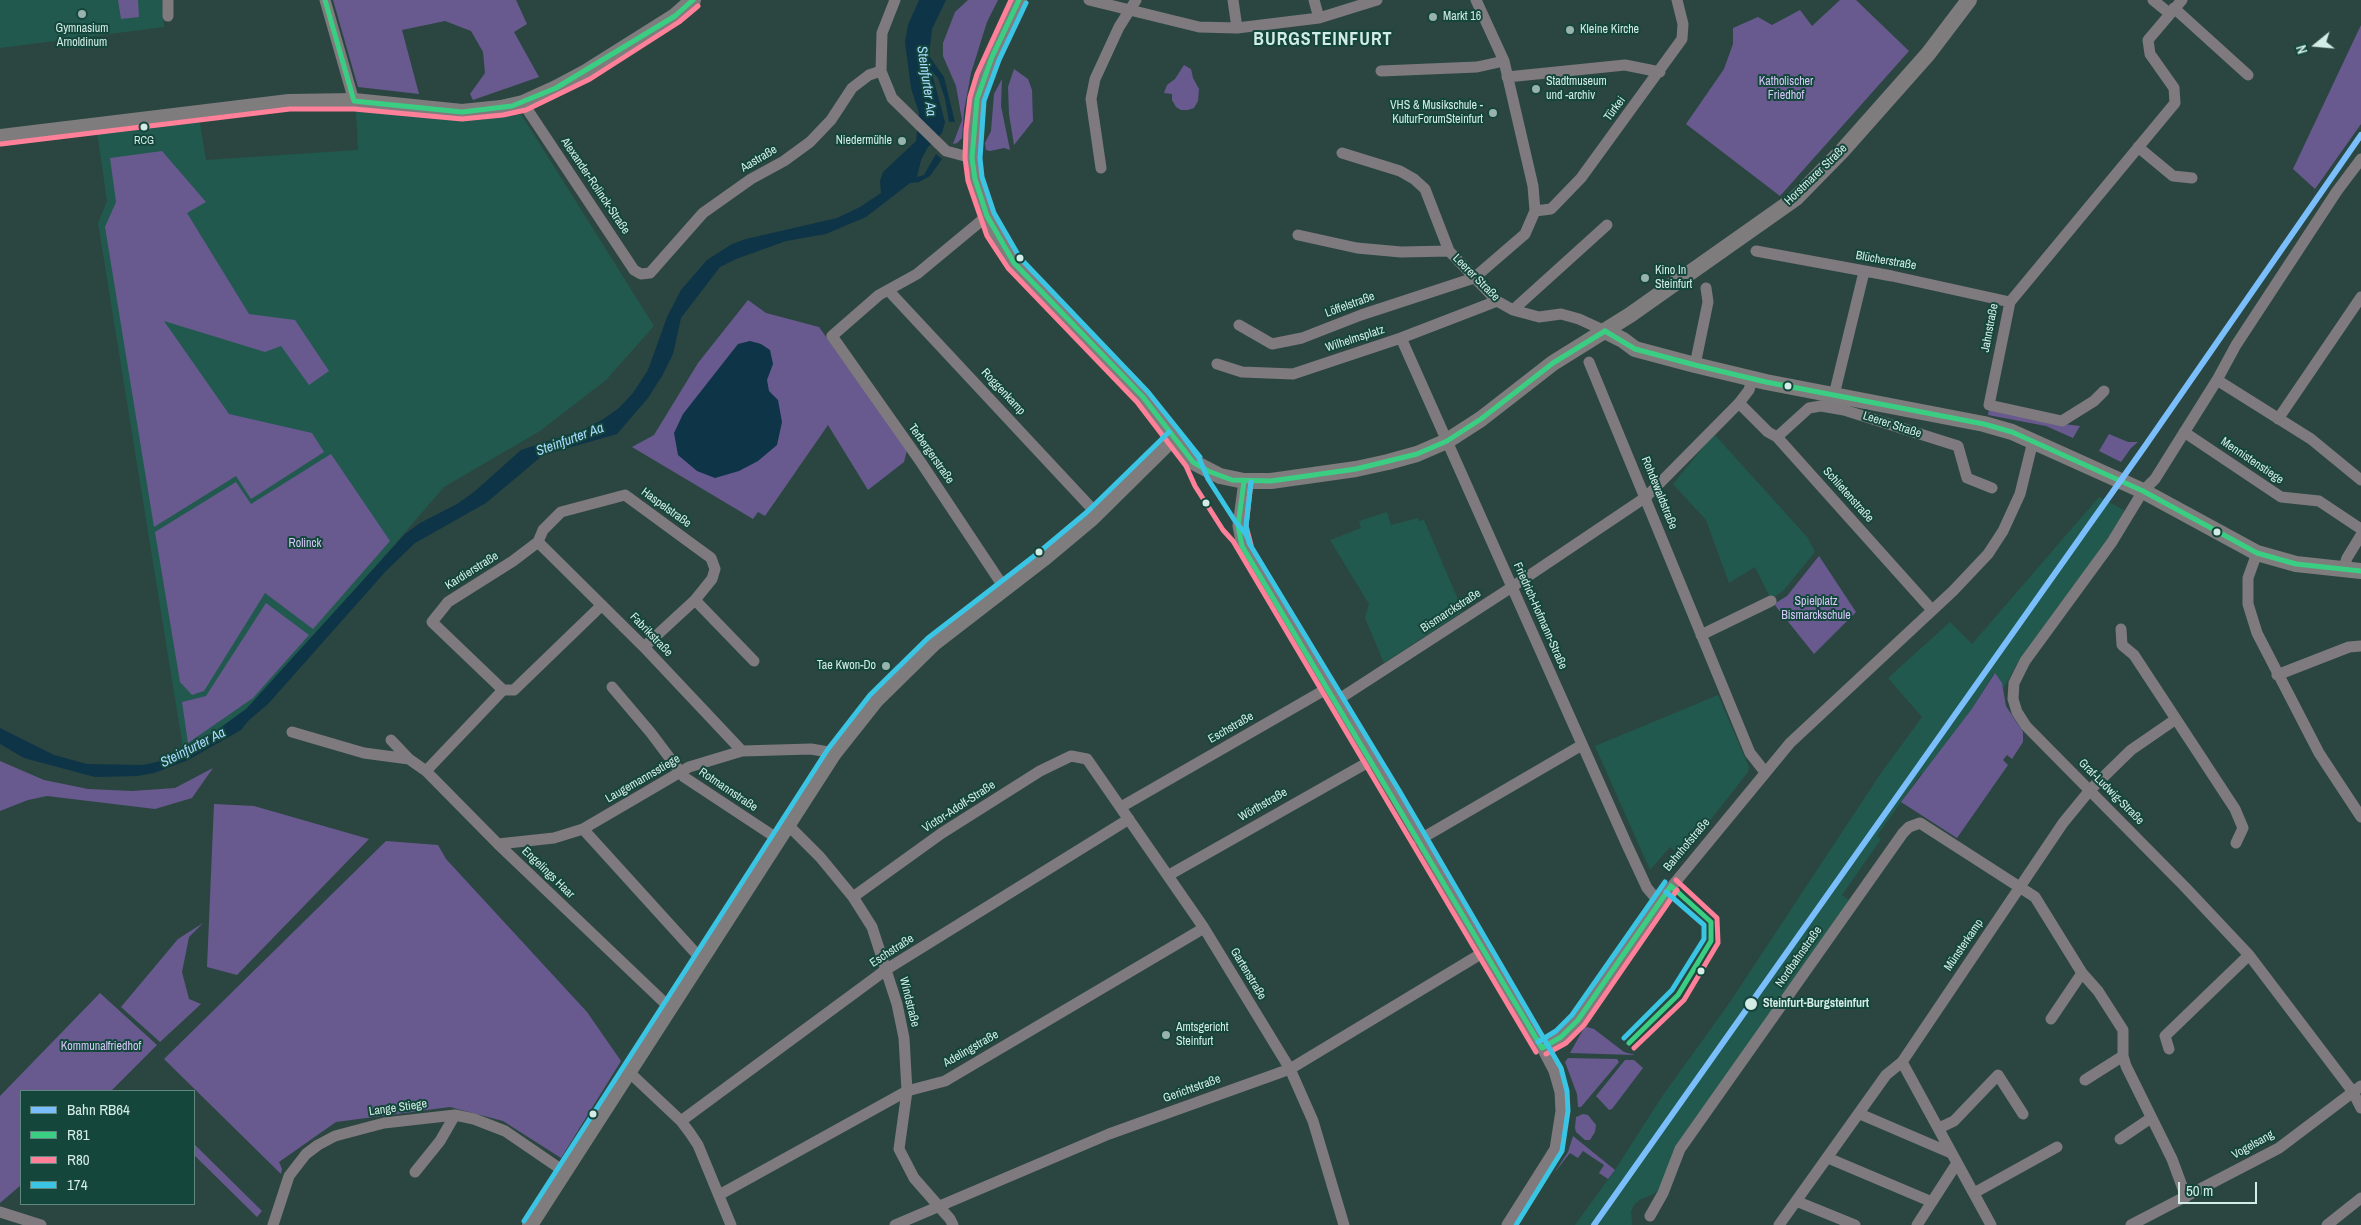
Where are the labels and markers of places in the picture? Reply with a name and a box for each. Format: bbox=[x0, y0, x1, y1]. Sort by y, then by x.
marker: Gymnasium Arnoldinum bbox=[76, 8, 88, 20]
place label: Markt 16 bbox=[1443, 10, 1481, 24]
marker: Markt 16 bbox=[1427, 11, 1439, 23]
place label: Gymnasium Arnoldinum bbox=[55, 22, 109, 50]
place label: Kleine Kirche bbox=[1580, 23, 1639, 37]
marker: Kleine Kirche bbox=[1564, 24, 1576, 36]
place label: Stadtmuseum und -archiv bbox=[1546, 75, 1607, 103]
marker: Stadtmuseum und -archiv bbox=[1530, 83, 1542, 95]
place label: VHS & Musikschule - KulturForumSteinfurt bbox=[1390, 99, 1483, 127]
marker: VHS & Musikschule - KulturForumSteinfurt bbox=[1487, 107, 1499, 119]
marker: RCG bbox=[139, 122, 149, 132]
place label: RCG bbox=[134, 134, 154, 148]
place label: Niedermühle bbox=[836, 134, 892, 148]
marker: Niedermühle bbox=[896, 135, 908, 147]
unlabelled marker bbox=[1015, 253, 1025, 263]
place label: Kino In Steinfurt bbox=[1655, 264, 1692, 292]
marker: Kino In Steinfurt bbox=[1639, 272, 1651, 284]
unlabelled marker bbox=[1783, 381, 1793, 391]
unlabelled marker bbox=[1201, 498, 1211, 508]
unlabelled marker bbox=[2212, 527, 2222, 537]
unlabelled marker bbox=[1034, 547, 1044, 557]
place label: Tae Kwon-Do bbox=[817, 659, 876, 673]
marker: Tae Kwon-Do bbox=[880, 660, 892, 672]
unlabelled marker bbox=[1696, 966, 1706, 976]
marker: Steinfurt-Burgsteinfurt bbox=[1743, 996, 1759, 1012]
place label: Steinfurt-Burgsteinfurt bbox=[1763, 997, 1869, 1011]
place label: Amtsgericht Steinfurt bbox=[1176, 1021, 1228, 1049]
marker: Amtsgericht Steinfurt bbox=[1160, 1029, 1172, 1041]
unlabelled marker bbox=[588, 1109, 598, 1119]

